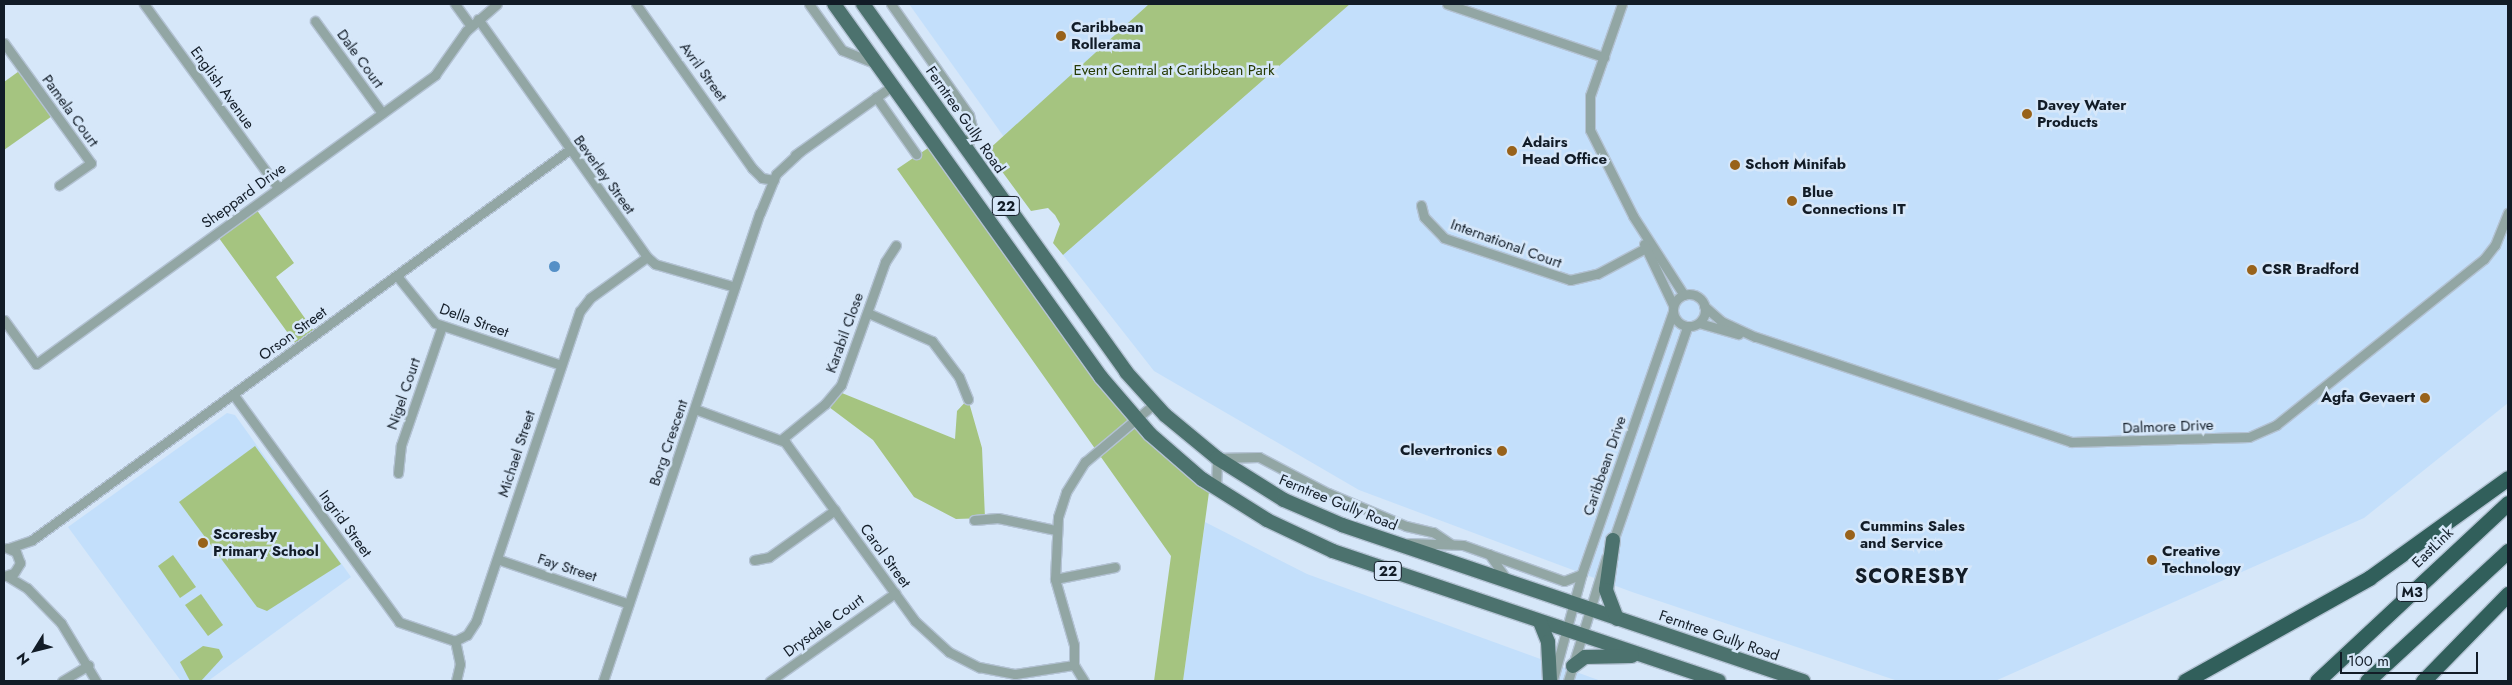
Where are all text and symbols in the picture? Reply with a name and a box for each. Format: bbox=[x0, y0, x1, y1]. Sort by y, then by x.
place label: Caribbean Rollerama bbox=[1071, 18, 1144, 53]
street label: Dale Court bbox=[333, 26, 387, 92]
marker: Caribbean Rollerama bbox=[1055, 30, 1067, 42]
street label: Avril Street bbox=[676, 39, 730, 105]
street label: English Avenue bbox=[186, 43, 258, 133]
park label: Event Central at Caribbean Park bbox=[1073, 62, 1275, 80]
street label: Ferntree Gully Road bbox=[921, 63, 1009, 177]
street label: Pamela Court bbox=[38, 71, 102, 151]
place label: Davey Water Products bbox=[2037, 96, 2126, 131]
marker: Davey Water Products bbox=[2021, 108, 2033, 120]
street label: Beverley Street bbox=[569, 132, 639, 218]
place label: Adairs Head Office bbox=[1522, 133, 1607, 168]
marker: Adairs Head Office bbox=[1506, 145, 1518, 157]
place label: Schott Minifab bbox=[1745, 156, 1846, 174]
street label: Sheppard Drive bbox=[198, 159, 290, 233]
marker: Schott Minifab bbox=[1729, 159, 1741, 171]
place label: Blue Connections IT bbox=[1802, 183, 1906, 218]
road number: 22 bbox=[991, 195, 1021, 218]
marker: Blue Connections IT bbox=[1786, 195, 1798, 207]
street label: International Court bbox=[1448, 216, 1564, 272]
place label: CSR Bradford bbox=[2262, 261, 2359, 279]
marker: CSR Bradford bbox=[2246, 264, 2258, 276]
street label: Karabil Close bbox=[822, 290, 868, 376]
street label: Della Street bbox=[437, 300, 511, 342]
street label: Orson Street bbox=[256, 303, 330, 365]
street label: Nigel Court bbox=[383, 356, 425, 432]
place label: Agfa Gevaert bbox=[2321, 389, 2415, 407]
marker: Agfa Gevaert bbox=[2419, 392, 2431, 404]
street label: Borg Crescent bbox=[646, 398, 692, 488]
street label: Michael Street bbox=[495, 409, 539, 499]
street label: Caribbean Drive bbox=[1580, 414, 1630, 518]
street label: Dalmore Drive bbox=[2122, 416, 2214, 438]
place label: Clevertronics bbox=[1400, 442, 1492, 460]
marker: Clevertronics bbox=[1496, 445, 1508, 457]
street label: Ferntree Gully Road bbox=[1276, 471, 1400, 535]
street label: Ingrid Street bbox=[315, 487, 375, 561]
place label: Cummins Sales and Service bbox=[1860, 517, 1965, 552]
street label: Carol Street bbox=[856, 521, 914, 591]
street label: EastLink bbox=[2409, 524, 2457, 572]
place label: Scoresby Primary School bbox=[213, 525, 319, 560]
marker: Cummins Sales and Service bbox=[1844, 529, 1856, 541]
marker: Scoresby Primary School bbox=[197, 537, 209, 549]
place label: Creative Technology bbox=[2162, 542, 2241, 577]
street label: Fay Street bbox=[535, 550, 599, 586]
marker: Creative Technology bbox=[2146, 554, 2158, 566]
road number: 22 bbox=[1373, 560, 1403, 582]
district label: SCORESBY bbox=[1854, 564, 1970, 588]
road number: M3 bbox=[2396, 580, 2428, 604]
street label: Drysdale Court bbox=[780, 591, 868, 661]
street label: Ferntree Gully Road bbox=[1656, 607, 1782, 665]
north arrow bbox=[10, 625, 60, 675]
scale bar bbox=[2342, 642, 2480, 674]
text: N bbox=[12, 648, 34, 669]
text: 100 m bbox=[2348, 650, 2389, 672]

